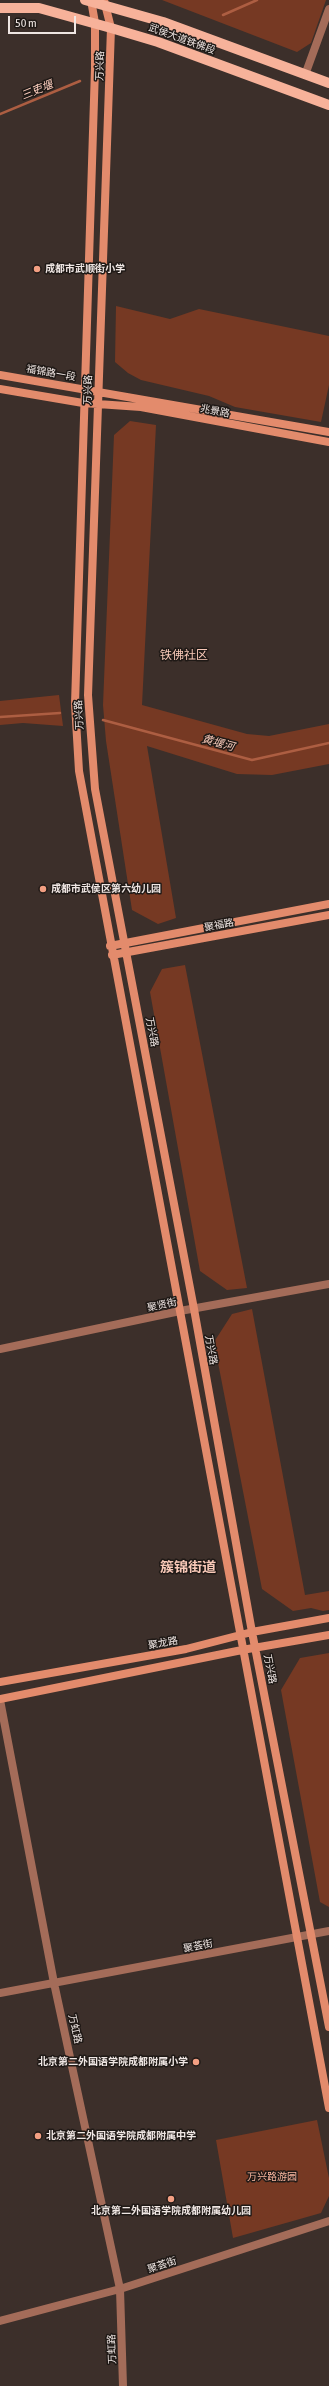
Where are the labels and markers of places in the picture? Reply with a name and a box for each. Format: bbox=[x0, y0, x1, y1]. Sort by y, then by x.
place label: 成都市武顺街小学 bbox=[45, 263, 125, 275]
marker: 成都市武顺街小学 bbox=[32, 264, 42, 274]
place label: 成都市武侯区第六幼儿园 bbox=[51, 883, 161, 895]
marker: 成都市武侯区第六幼儿园 bbox=[38, 884, 48, 894]
place label: 北京第二外国语学院成都附属小学 bbox=[38, 2056, 188, 2068]
marker: 北京第二外国语学院成都附属小学 bbox=[191, 2057, 201, 2067]
place label: 北京第二外国语学院成都附属中学 bbox=[46, 2130, 196, 2142]
marker: 北京第二外国语学院成都附属中学 bbox=[33, 2131, 43, 2141]
marker: 北京第二外国语学院成都附属幼儿园 bbox=[166, 2194, 176, 2204]
place label: 北京第二外国语学院成都附属幼儿园 bbox=[91, 2205, 251, 2217]

